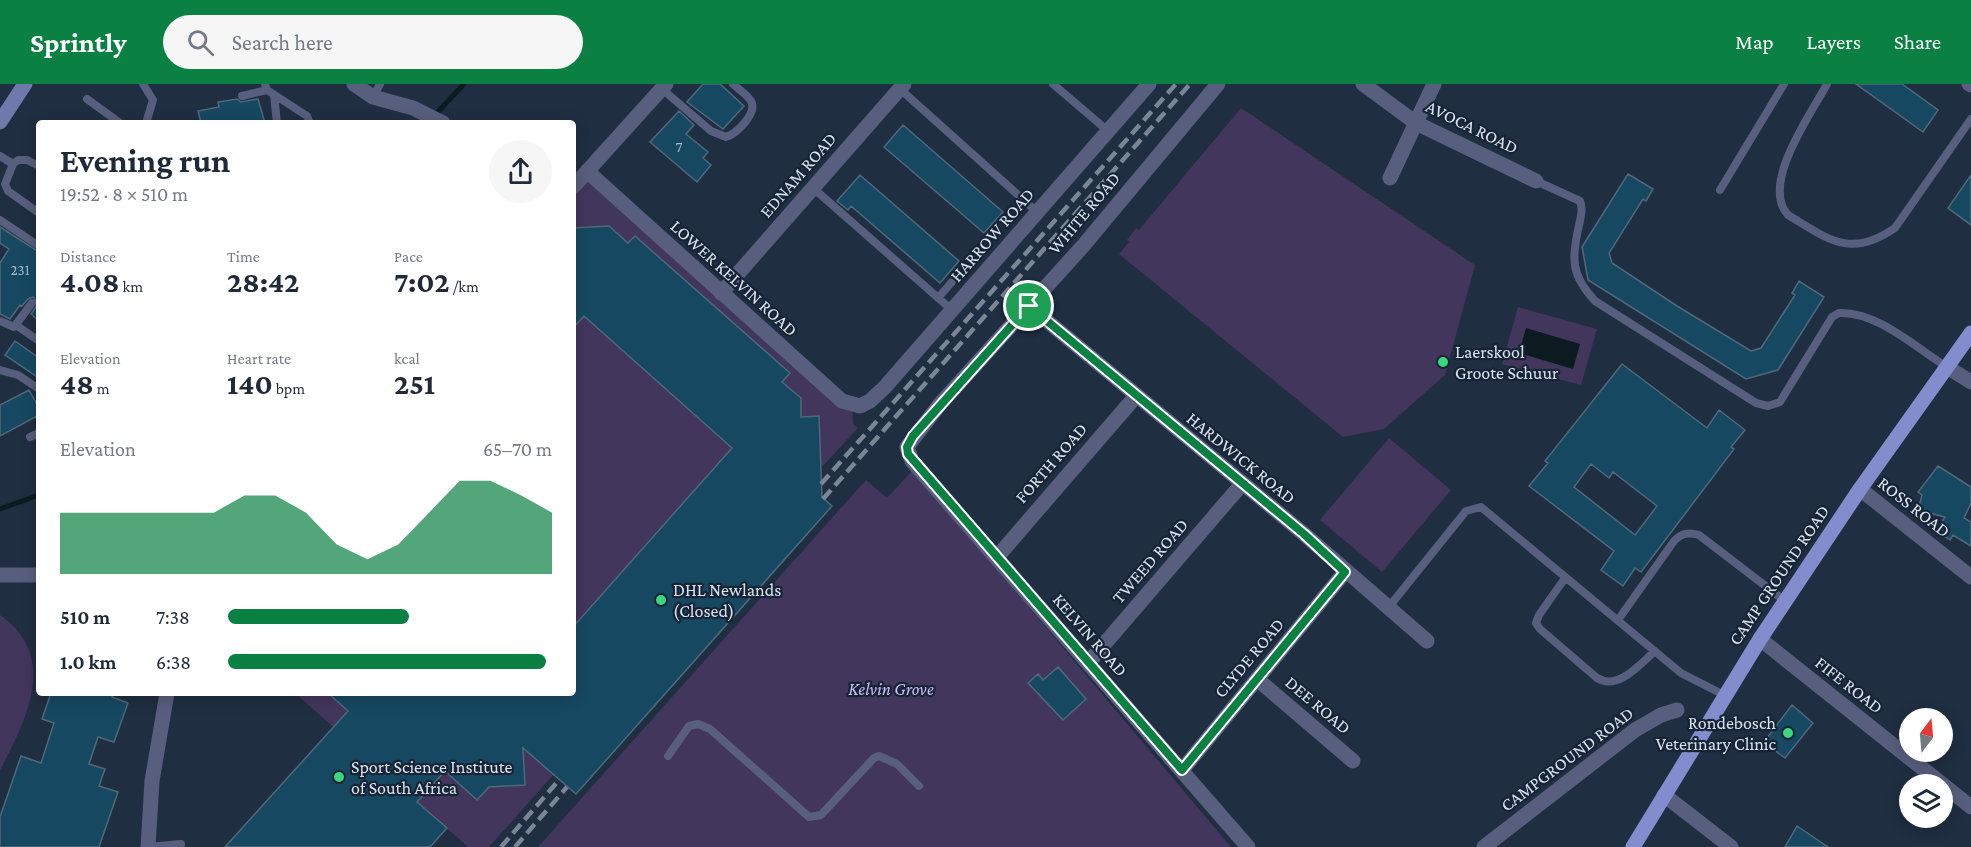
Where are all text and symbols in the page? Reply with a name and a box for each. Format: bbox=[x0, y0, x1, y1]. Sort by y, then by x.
search box bbox=[163, 15, 583, 69]
icon: search bbox=[184, 26, 217, 59]
text: Sprintly bbox=[30, 27, 127, 58]
text: Search here bbox=[232, 30, 333, 55]
text: Map bbox=[1735, 30, 1774, 54]
text: Layers bbox=[1807, 30, 1861, 54]
text: Share bbox=[1894, 30, 1941, 54]
street label: AVOCA ROAD bbox=[1423, 96, 1521, 158]
street label: EDNAM ROAD bbox=[756, 128, 840, 222]
house number: 7 bbox=[676, 139, 683, 155]
button: share bbox=[489, 140, 552, 203]
text: Evening run bbox=[60, 142, 230, 179]
street label: WHITE ROAD bbox=[1044, 168, 1124, 258]
text: 19:52 · 8 × 510 m bbox=[60, 183, 188, 205]
street label: HARROW ROAD bbox=[946, 184, 1038, 286]
street label: LOWER KELVIN ROAD bbox=[667, 216, 801, 340]
text: Distance bbox=[60, 248, 116, 265]
text: Time bbox=[227, 248, 260, 265]
text: Pace bbox=[394, 248, 423, 265]
house number: 231 bbox=[10, 262, 30, 278]
text: 4.08 bbox=[60, 265, 119, 298]
text: 28:42 bbox=[227, 265, 299, 298]
text: 7:02 bbox=[394, 265, 450, 298]
text: km bbox=[119, 278, 143, 295]
text: /km bbox=[450, 278, 479, 295]
pin bbox=[1003, 280, 1054, 331]
icon: arrive bbox=[1012, 289, 1045, 322]
place label: Laerskool Groote Schuur bbox=[1455, 342, 1559, 383]
text: Elevation bbox=[60, 350, 121, 367]
text: Heart rate bbox=[227, 350, 291, 367]
text: kcal bbox=[394, 350, 420, 367]
marker: Laerskool Groote Schuur bbox=[1436, 355, 1450, 369]
text: 48 bbox=[60, 367, 94, 400]
text: 140 bbox=[227, 367, 273, 400]
text: 251 bbox=[394, 367, 435, 400]
text: m bbox=[94, 380, 110, 397]
text: bpm bbox=[273, 380, 305, 397]
street label: HARDWICK ROAD bbox=[1183, 408, 1299, 508]
street label: FORTH ROAD bbox=[1011, 419, 1091, 507]
text: Elevation bbox=[60, 438, 136, 460]
text: 65–70 m bbox=[483, 438, 552, 460]
street label: ROSS ROAD bbox=[1874, 473, 1954, 541]
street label: CAMP GROUND ROAD bbox=[1725, 501, 1833, 649]
street label: TWEED ROAD bbox=[1108, 515, 1192, 607]
place label: DHL Newlands (Closed) bbox=[673, 580, 781, 622]
street label: KELVIN ROAD bbox=[1049, 590, 1131, 680]
marker: DHL Newlands (Closed) bbox=[654, 593, 668, 607]
text: 510 m bbox=[60, 606, 110, 628]
text: 7:38 bbox=[156, 606, 190, 628]
street label: CLYDE ROAD bbox=[1210, 614, 1288, 702]
text: 1.0 km bbox=[60, 651, 116, 673]
text: 6:38 bbox=[156, 651, 191, 673]
street label: FIFE ROAD bbox=[1811, 652, 1887, 718]
street label: DEE ROAD bbox=[1281, 672, 1355, 738]
park label: Kelvin Grove bbox=[848, 679, 934, 699]
street label: CAMPGROUND ROAD bbox=[1497, 703, 1637, 815]
north arrow bbox=[1899, 708, 1953, 762]
map controls bbox=[1899, 708, 1953, 828]
place label: Rondebosch Veterinary Clinic bbox=[1656, 713, 1777, 754]
marker: Rondebosch Veterinary Clinic bbox=[1781, 726, 1795, 740]
place label: Sport Science Institute of South Africa bbox=[351, 757, 513, 798]
marker: Sport Science Institute of South Africa bbox=[332, 770, 346, 784]
button: layers bbox=[1899, 774, 1953, 828]

